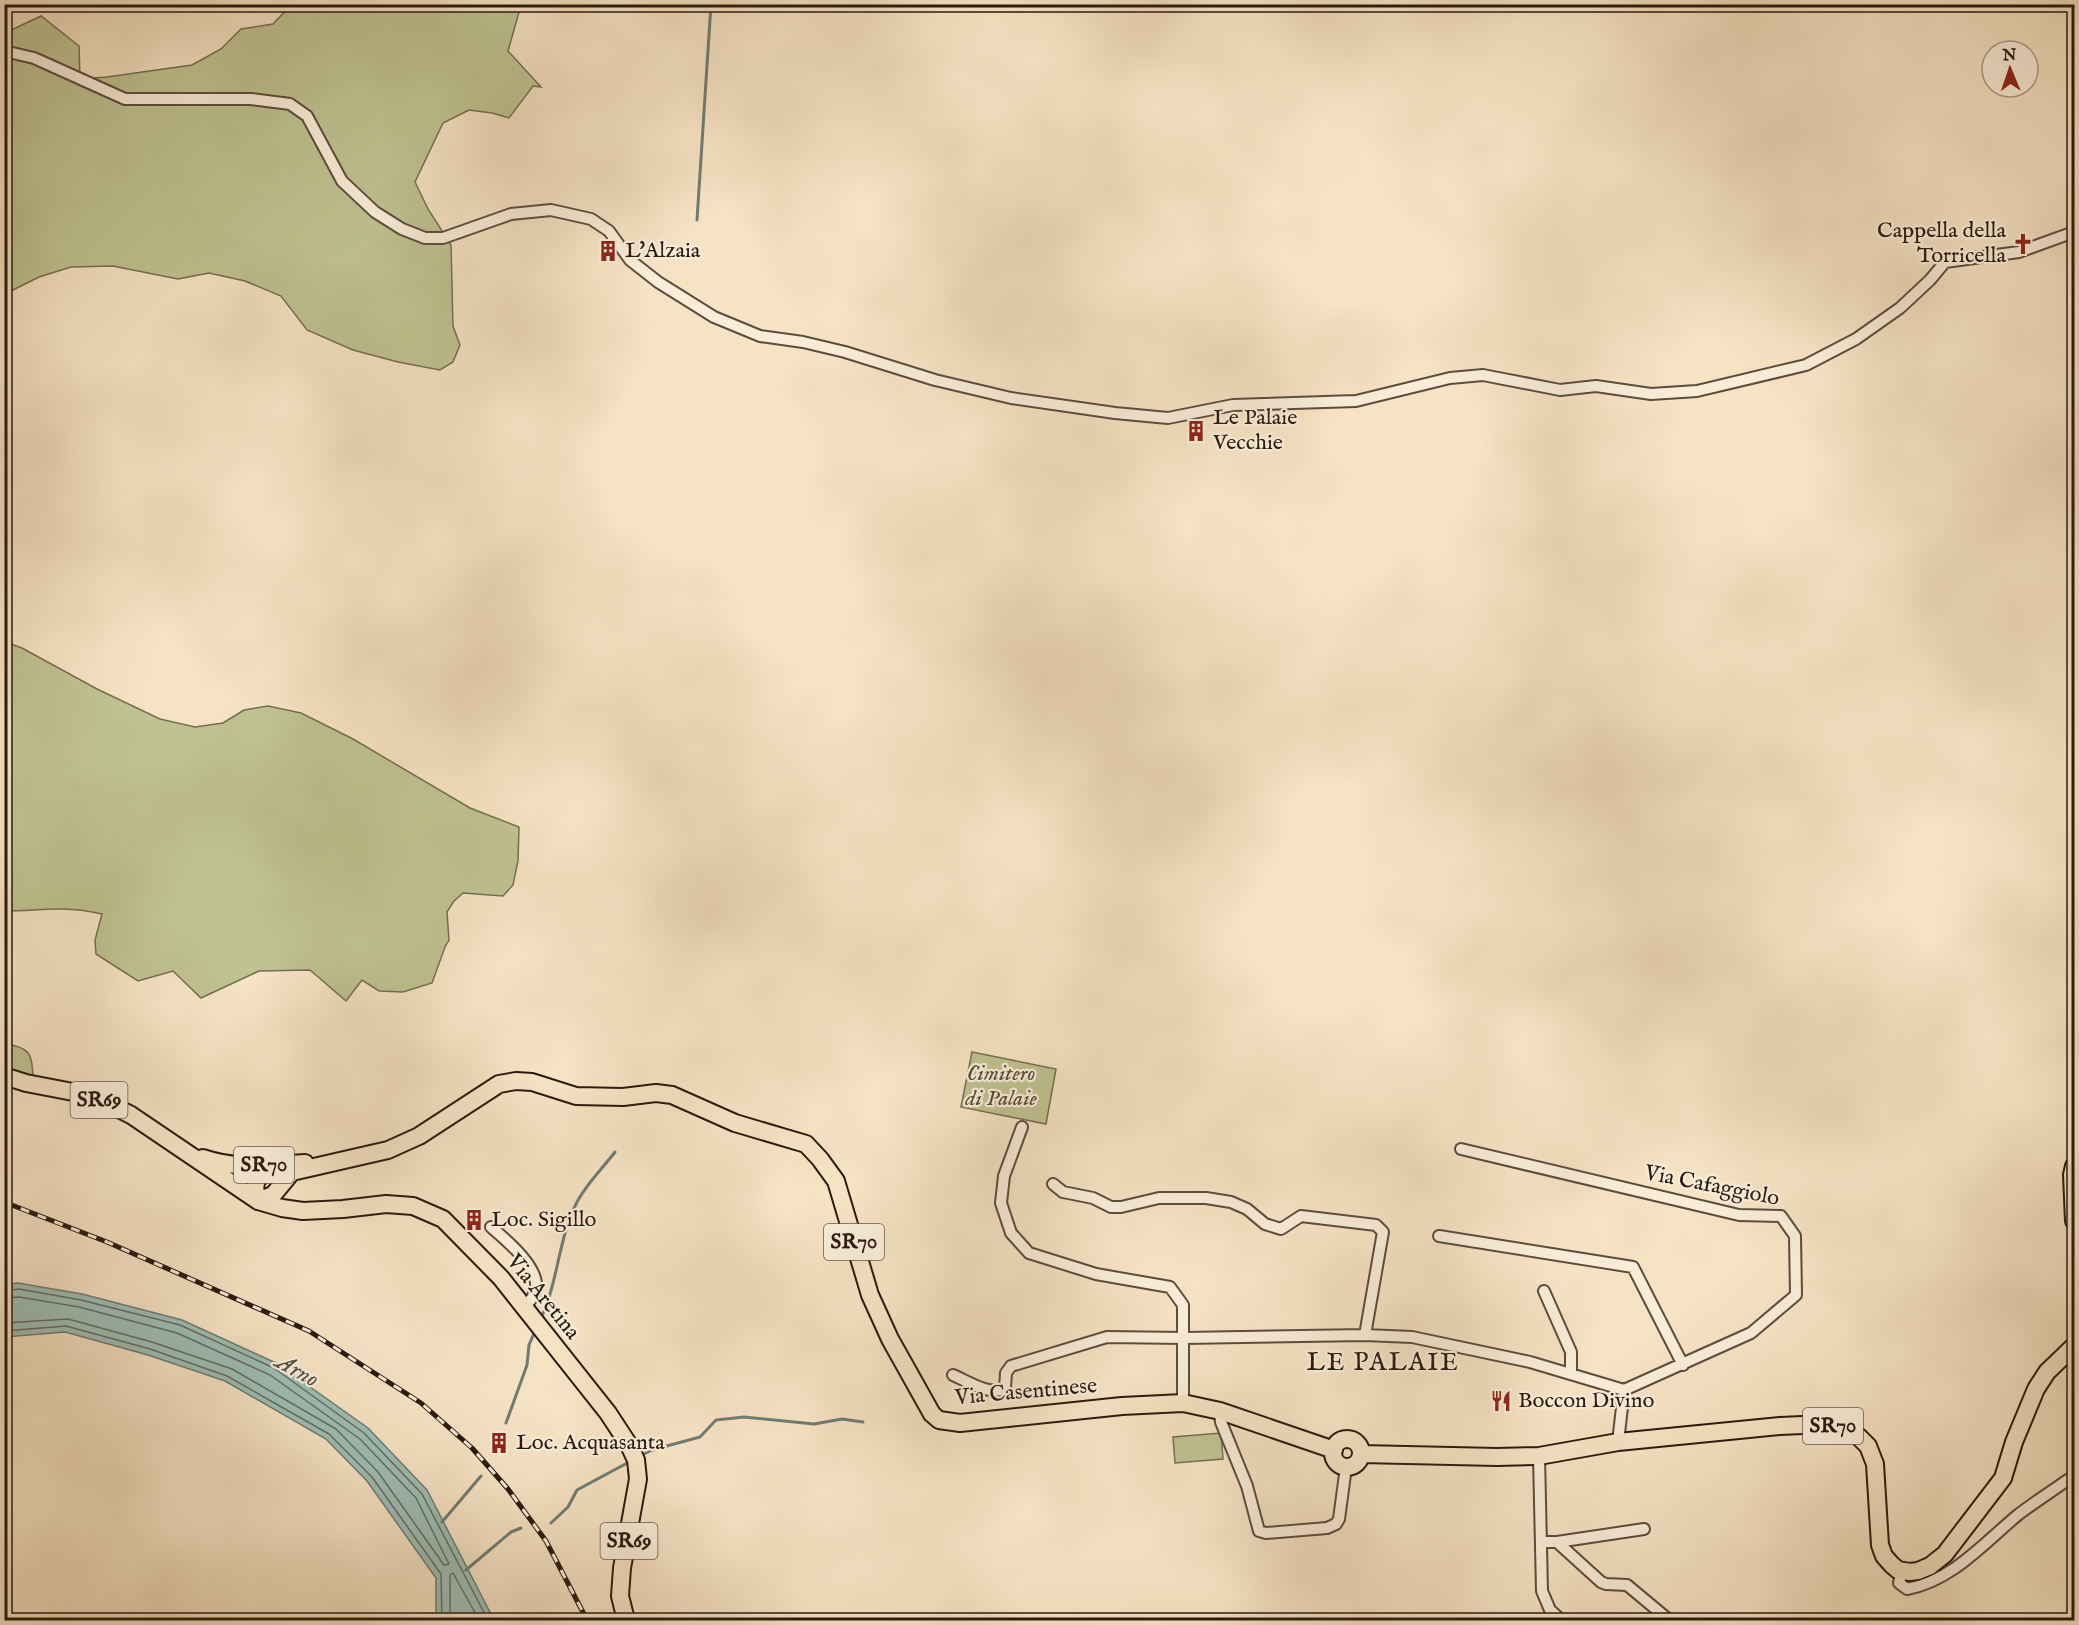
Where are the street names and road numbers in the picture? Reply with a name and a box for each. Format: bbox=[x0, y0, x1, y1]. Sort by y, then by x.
road number: SR69 bbox=[70, 1082, 128, 1118]
road number: SR70 bbox=[234, 1147, 294, 1183]
street label: Via Cafaggiolo bbox=[1641, 1159, 1782, 1213]
road number: SR70 bbox=[824, 1224, 884, 1260]
street label: Via Aretina bbox=[499, 1248, 586, 1346]
street label: Via Casentinese bbox=[953, 1372, 1098, 1412]
road number: SR70 bbox=[1803, 1408, 1863, 1444]
road number: SR69 bbox=[600, 1523, 658, 1559]

